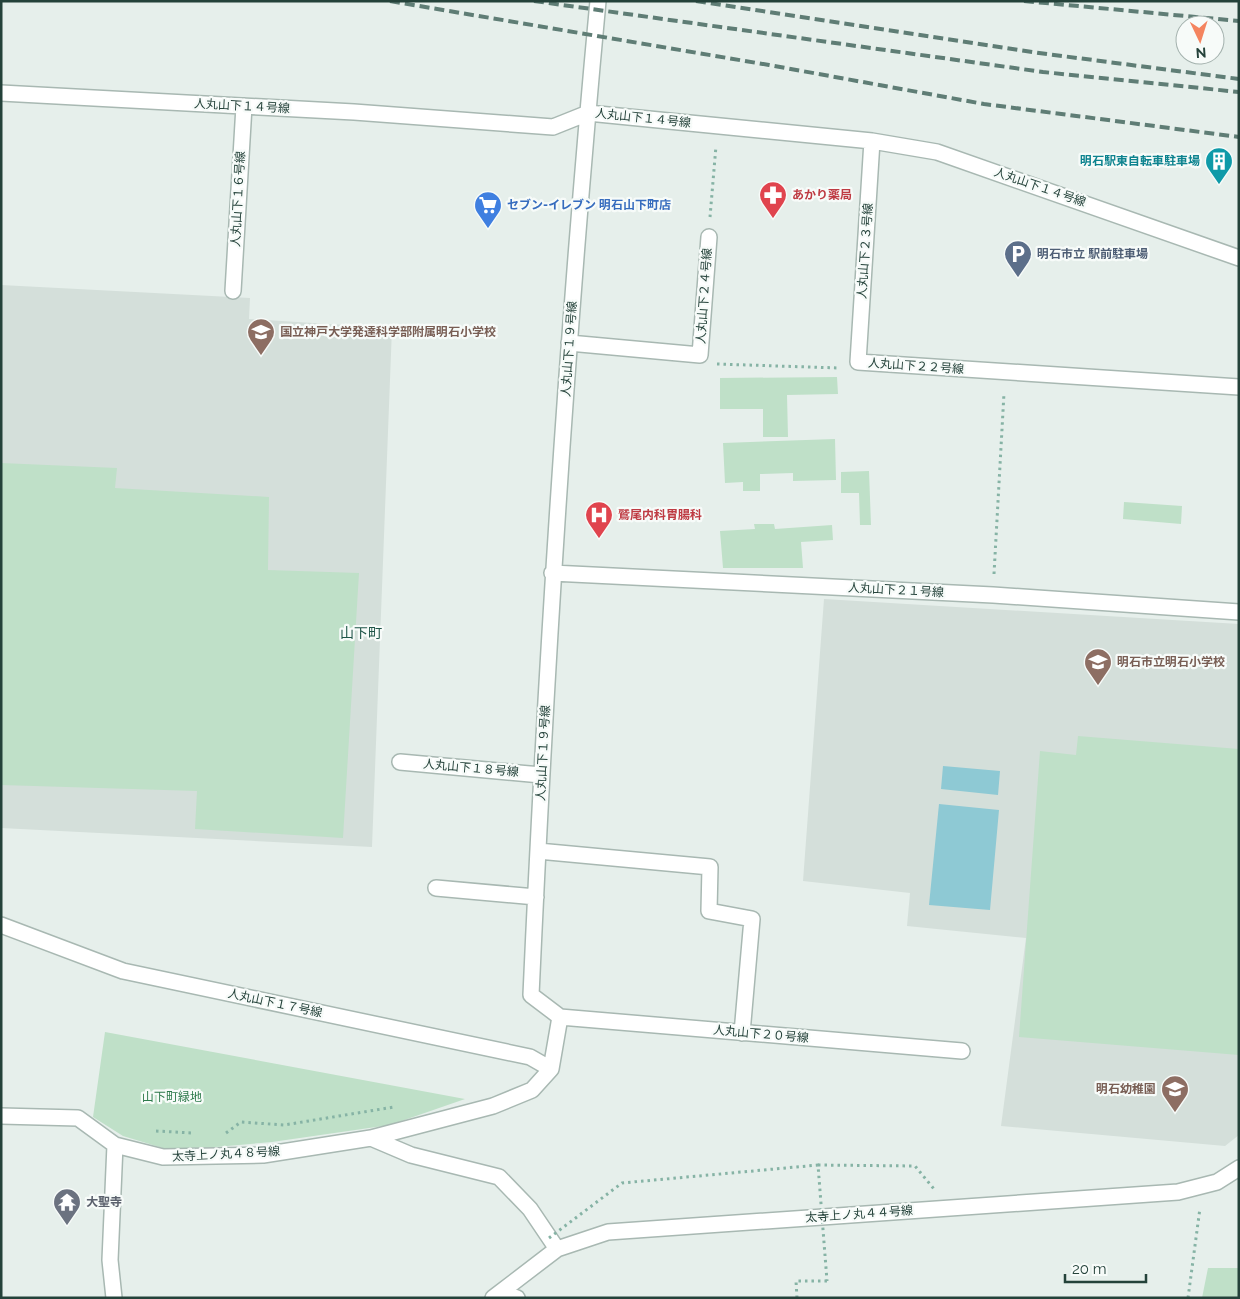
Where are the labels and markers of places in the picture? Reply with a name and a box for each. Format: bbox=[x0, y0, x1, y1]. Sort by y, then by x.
building icon: 明石駅東自転車駐車場 bbox=[1204, 146, 1234, 185]
place label: 明石駅東自転車駐車場 bbox=[1080, 154, 1200, 168]
pharmacy icon: あかり薬局 bbox=[758, 180, 788, 219]
place label: あかり薬局 bbox=[792, 188, 852, 202]
supermarket icon: セブン-イレブン 明石山下町店 bbox=[473, 190, 503, 229]
place label: セブン-イレブン 明石山下町店 bbox=[507, 198, 671, 212]
parking icon: 明石市立 駅前駐車場 bbox=[1003, 239, 1033, 278]
place label: 明石市立 駅前駐車場 bbox=[1037, 247, 1148, 261]
school or university icon: 国立神戸大学発達科学部附属明石小学校 bbox=[246, 317, 276, 356]
place label: 国立神戸大学発達科学部附属明石小学校 bbox=[280, 325, 496, 339]
hospital icon: 鷲尾内科胃腸科 bbox=[584, 500, 614, 539]
place label: 鷲尾内科胃腸科 bbox=[618, 508, 702, 522]
school or university icon: 明石市立明石小学校 bbox=[1083, 647, 1113, 686]
place label: 明石市立明石小学校 bbox=[1117, 655, 1225, 669]
school or university icon: 明石幼稚園 bbox=[1160, 1074, 1190, 1113]
place label: 明石幼稚園 bbox=[1096, 1082, 1156, 1096]
temple icon: 大聖寺 bbox=[52, 1187, 82, 1226]
place label: 大聖寺 bbox=[86, 1195, 122, 1209]

